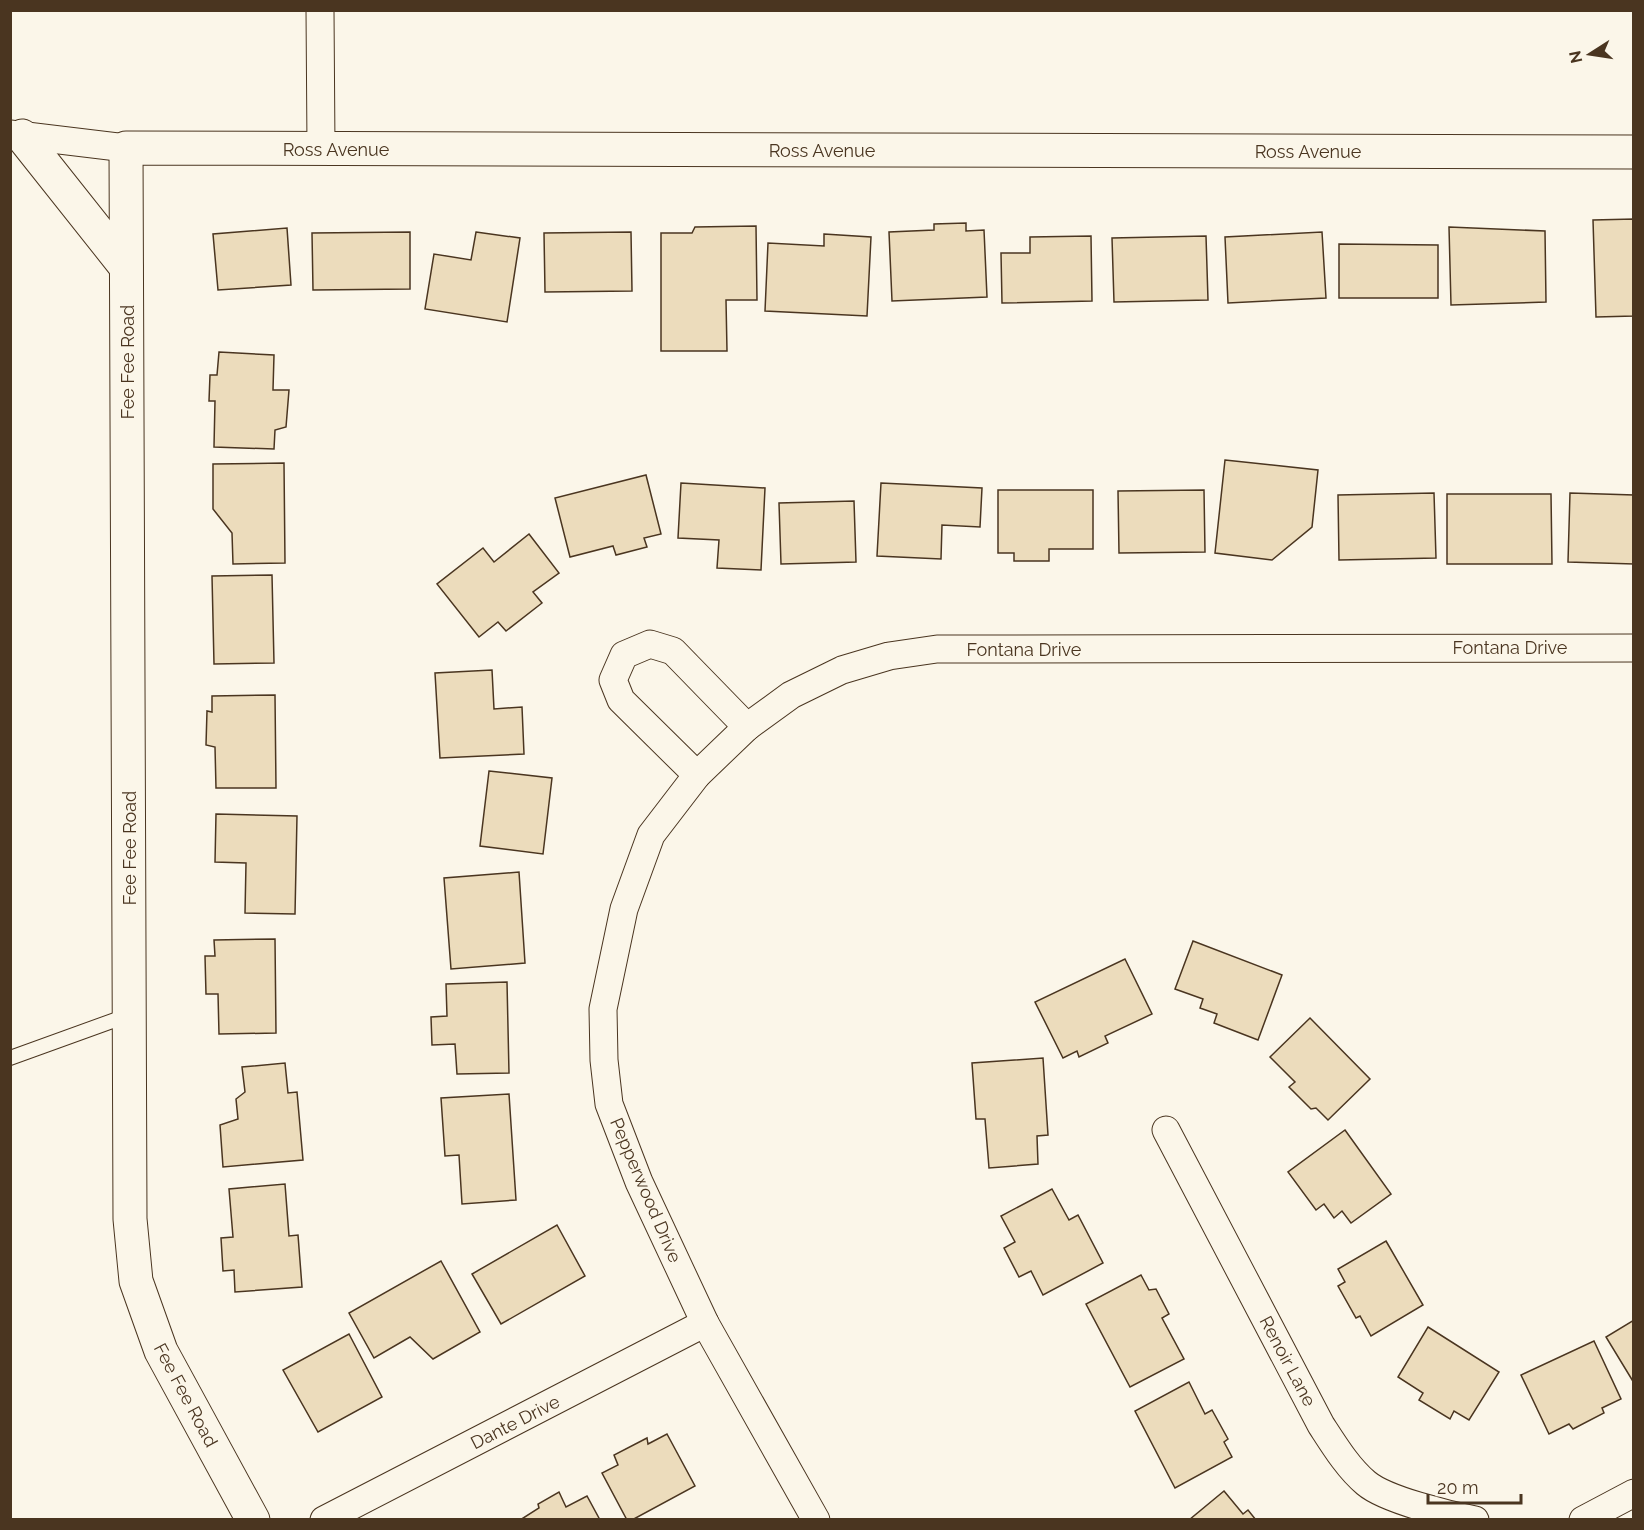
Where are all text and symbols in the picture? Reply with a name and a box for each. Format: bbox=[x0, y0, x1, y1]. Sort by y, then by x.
north arrow bbox=[1560, 24, 1620, 84]
text: N bbox=[1565, 49, 1586, 65]
street label: Ross Avenue bbox=[283, 139, 390, 160]
street label: Ross Avenue bbox=[769, 140, 876, 161]
street label: Ross Avenue bbox=[1255, 141, 1362, 162]
street label: Fee Fee Road bbox=[117, 305, 138, 419]
street label: Fontana Drive bbox=[1453, 637, 1568, 658]
street label: Fontana Drive bbox=[967, 639, 1082, 660]
street label: Fee Fee Road bbox=[119, 791, 140, 905]
street label: Pepperwood Drive bbox=[606, 1114, 686, 1266]
street label: Renoir Lane bbox=[1255, 1312, 1321, 1410]
street label: Fee Fee Road bbox=[150, 1339, 222, 1451]
street label: Dante Drive bbox=[467, 1390, 563, 1453]
scale bar bbox=[1428, 1467, 1521, 1505]
text: 20 m bbox=[1437, 1477, 1479, 1498]

